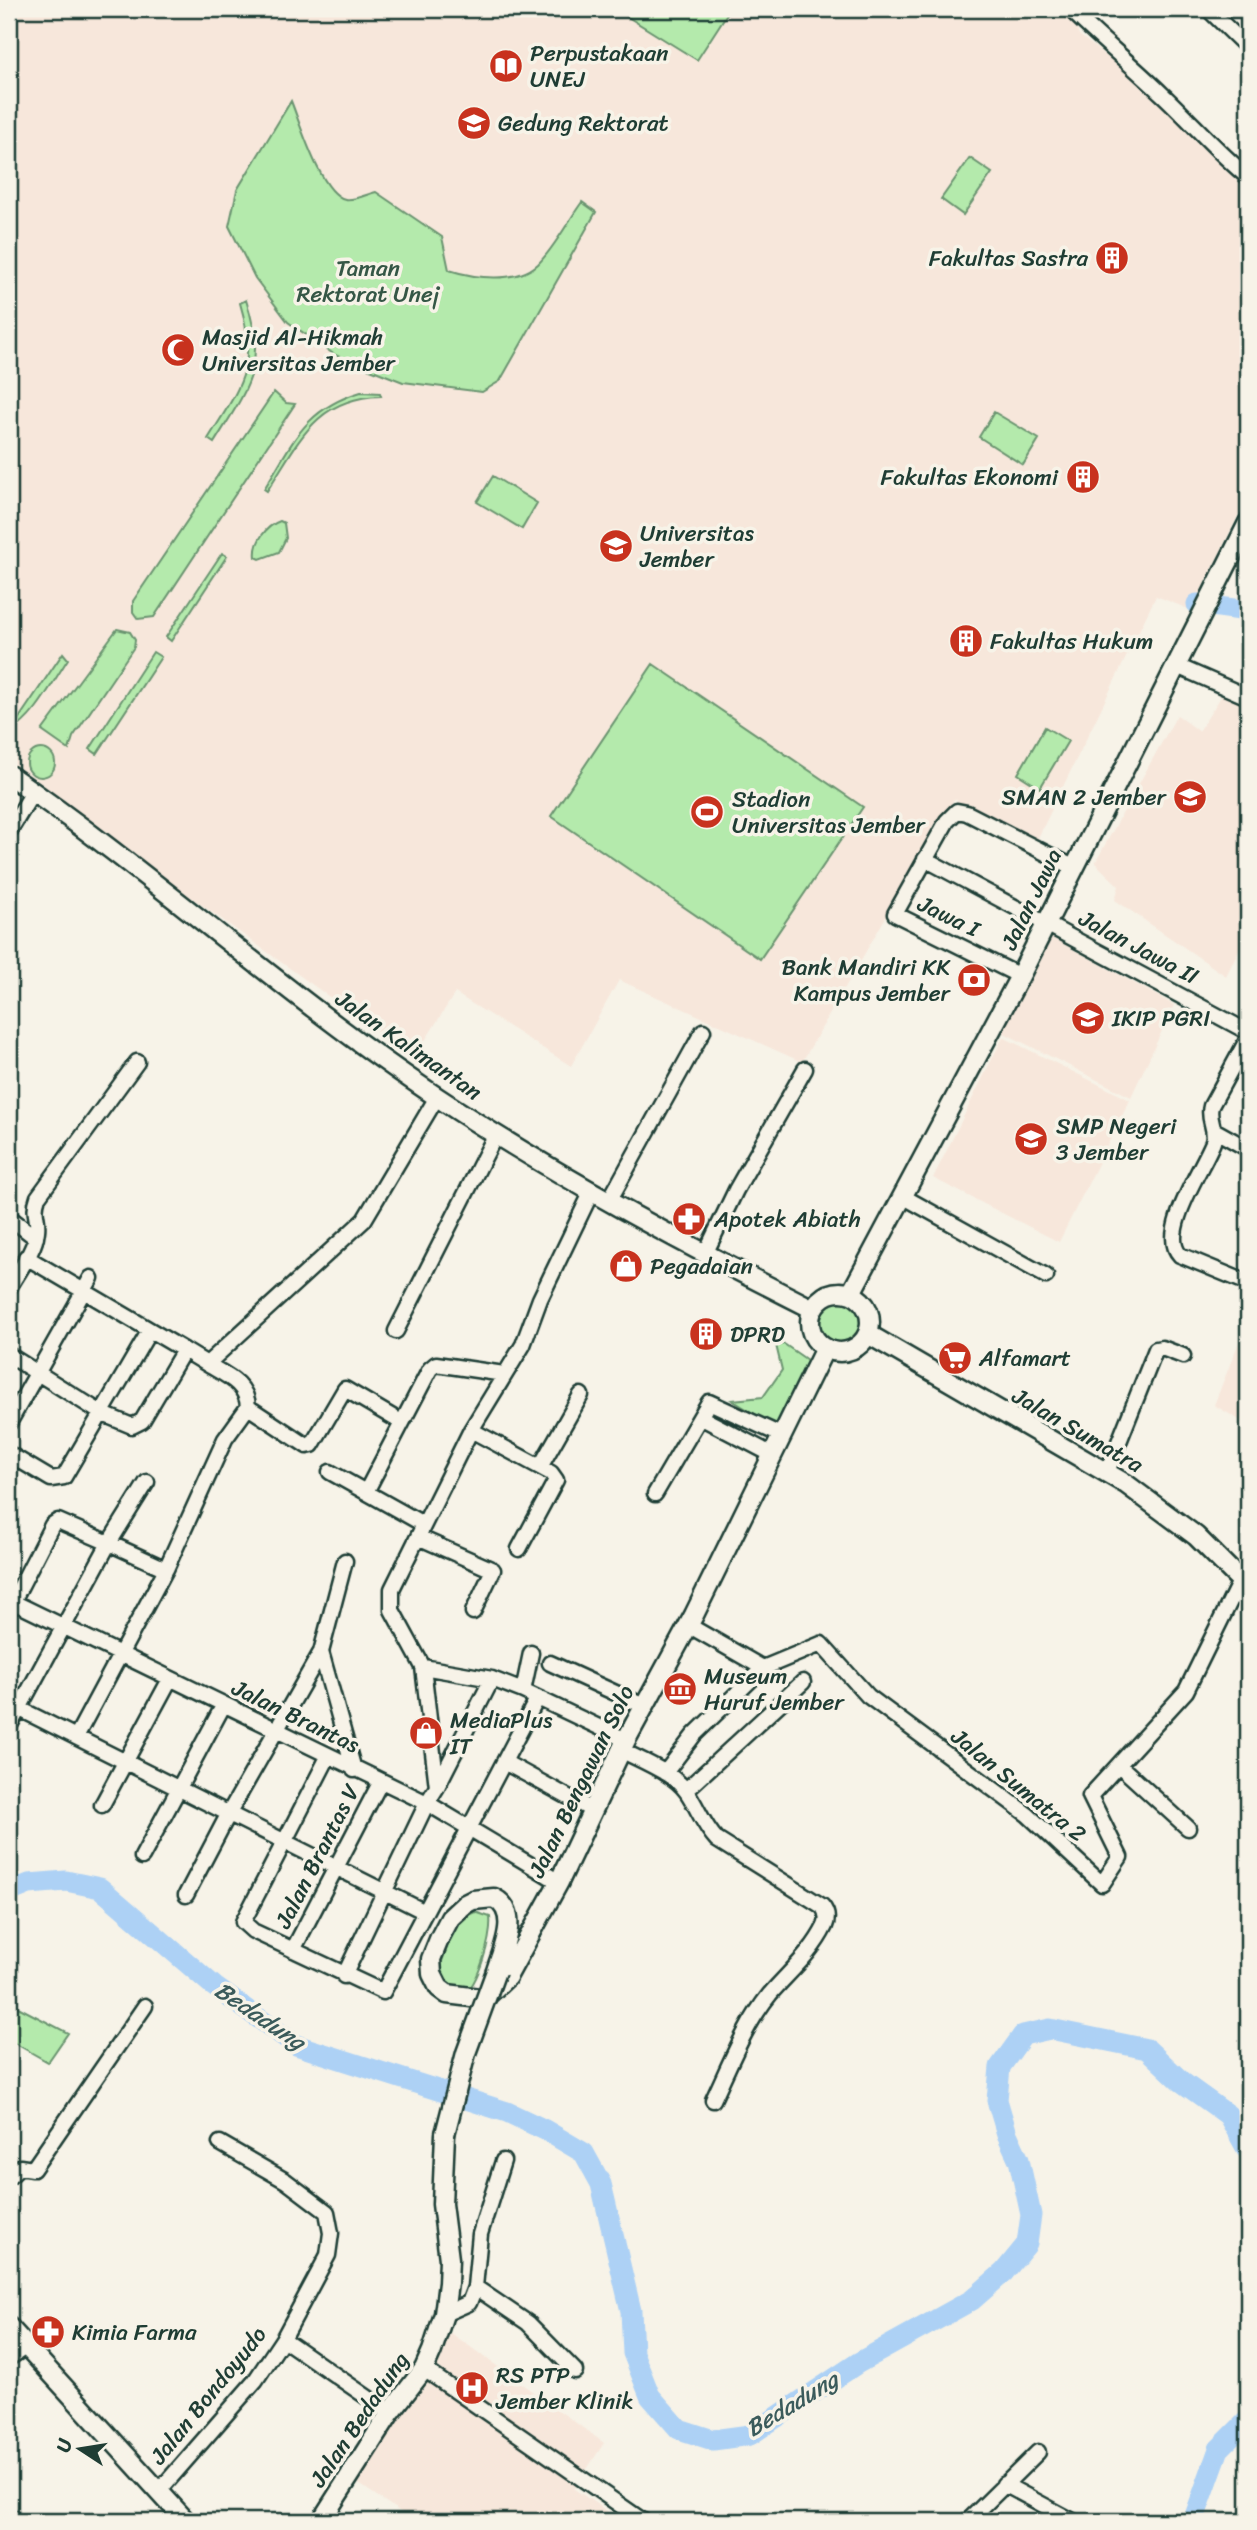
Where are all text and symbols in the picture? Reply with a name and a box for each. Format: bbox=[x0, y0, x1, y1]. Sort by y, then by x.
place label: Perpustakaan UNEJ bbox=[530, 33, 669, 100]
library icon: Perpustakaan UNEJ bbox=[487, 47, 525, 85]
place label: Gedung Rektorat bbox=[498, 103, 669, 144]
school or university icon: Gedung Rektorat bbox=[455, 104, 493, 142]
place label: Fakultas Sastra bbox=[929, 238, 1088, 279]
building icon: Fakultas Sastra bbox=[1093, 239, 1131, 277]
park label: Taman Rektorat Unej bbox=[297, 248, 441, 315]
place label: Masjid Al-Hikmah Universitas Jember bbox=[202, 317, 396, 384]
mosque icon: Masjid Al-Hikmah Universitas Jember bbox=[159, 331, 197, 369]
place label: Fakultas Ekonomi bbox=[881, 457, 1059, 498]
building icon: Fakultas Ekonomi bbox=[1064, 458, 1102, 496]
place label: Universitas Jember bbox=[639, 513, 754, 580]
school or university icon: Universitas Jember bbox=[597, 527, 635, 565]
place label: Fakultas Hukum bbox=[990, 621, 1153, 662]
building icon: Fakultas Hukum bbox=[947, 622, 985, 660]
place label: SMAN 2 Jember bbox=[1002, 777, 1168, 818]
school or university icon: SMAN 2 Jember bbox=[1171, 778, 1209, 816]
place label: Stadion Universitas Jember bbox=[732, 779, 926, 846]
sports icon: Stadion Universitas Jember bbox=[688, 793, 726, 831]
street label: Jalan Jawa bbox=[989, 841, 1074, 958]
street label: Jawa I bbox=[910, 883, 989, 950]
street label: Jalan Jawa II bbox=[1071, 898, 1206, 996]
place label: Bank Mandiri KK Kampus Jember bbox=[781, 947, 952, 1014]
bank icon: Bank Mandiri KK Kampus Jember bbox=[955, 961, 993, 999]
street label: Jalan Kalimantan bbox=[326, 979, 491, 1112]
place label: IKIP PGRI bbox=[1111, 998, 1210, 1039]
school or university icon: IKIP PGRI bbox=[1069, 999, 1107, 1037]
place label: SMP Negeri 3 Jember bbox=[1056, 1106, 1177, 1173]
school or university icon: SMP Negeri 3 Jember bbox=[1012, 1120, 1050, 1158]
place label: Apotek Abiath bbox=[713, 1199, 861, 1240]
pharmacy icon: Apotek Abiath bbox=[670, 1200, 708, 1238]
place label: Pegadaian bbox=[650, 1246, 754, 1287]
shop icon: Pegadaian bbox=[607, 1247, 645, 1285]
place label: DPRD bbox=[730, 1314, 785, 1355]
building icon: DPRD bbox=[687, 1315, 725, 1353]
place label: Alfamart bbox=[978, 1338, 1071, 1379]
supermarket icon: Alfamart bbox=[936, 1339, 974, 1377]
street label: Jalan Sumatra bbox=[1003, 1376, 1152, 1485]
place label: Museum Huruf Jember bbox=[704, 1656, 845, 1723]
street label: Jalan Brantas bbox=[224, 1667, 367, 1765]
museum icon: Museum Huruf Jember bbox=[661, 1670, 699, 1708]
street label: Jalan Bengawan Solo bbox=[516, 1677, 646, 1886]
place label: MediaPlus IT bbox=[449, 1700, 553, 1767]
shop icon: MediaPlus IT bbox=[407, 1714, 445, 1752]
street label: Jalan Sumatra 2 bbox=[941, 1717, 1096, 1853]
street label: Jalan Brantas V bbox=[263, 1776, 372, 1937]
water label: Bedadung bbox=[206, 1970, 316, 2063]
place label: Kimia Farma bbox=[72, 2312, 197, 2353]
pharmacy icon: Kimia Farma bbox=[29, 2313, 67, 2351]
street label: Jalan Bondoyudo bbox=[139, 2317, 278, 2475]
street label: Jalan Bedadung bbox=[298, 2343, 420, 2497]
place label: RS PTP Jember Klinik bbox=[495, 2355, 634, 2422]
water label: Bedadung bbox=[737, 2359, 849, 2448]
hospital icon: RS PTP Jember Klinik bbox=[453, 2369, 491, 2407]
north arrow bbox=[46, 2414, 116, 2484]
text: U bbox=[46, 2435, 82, 2455]

